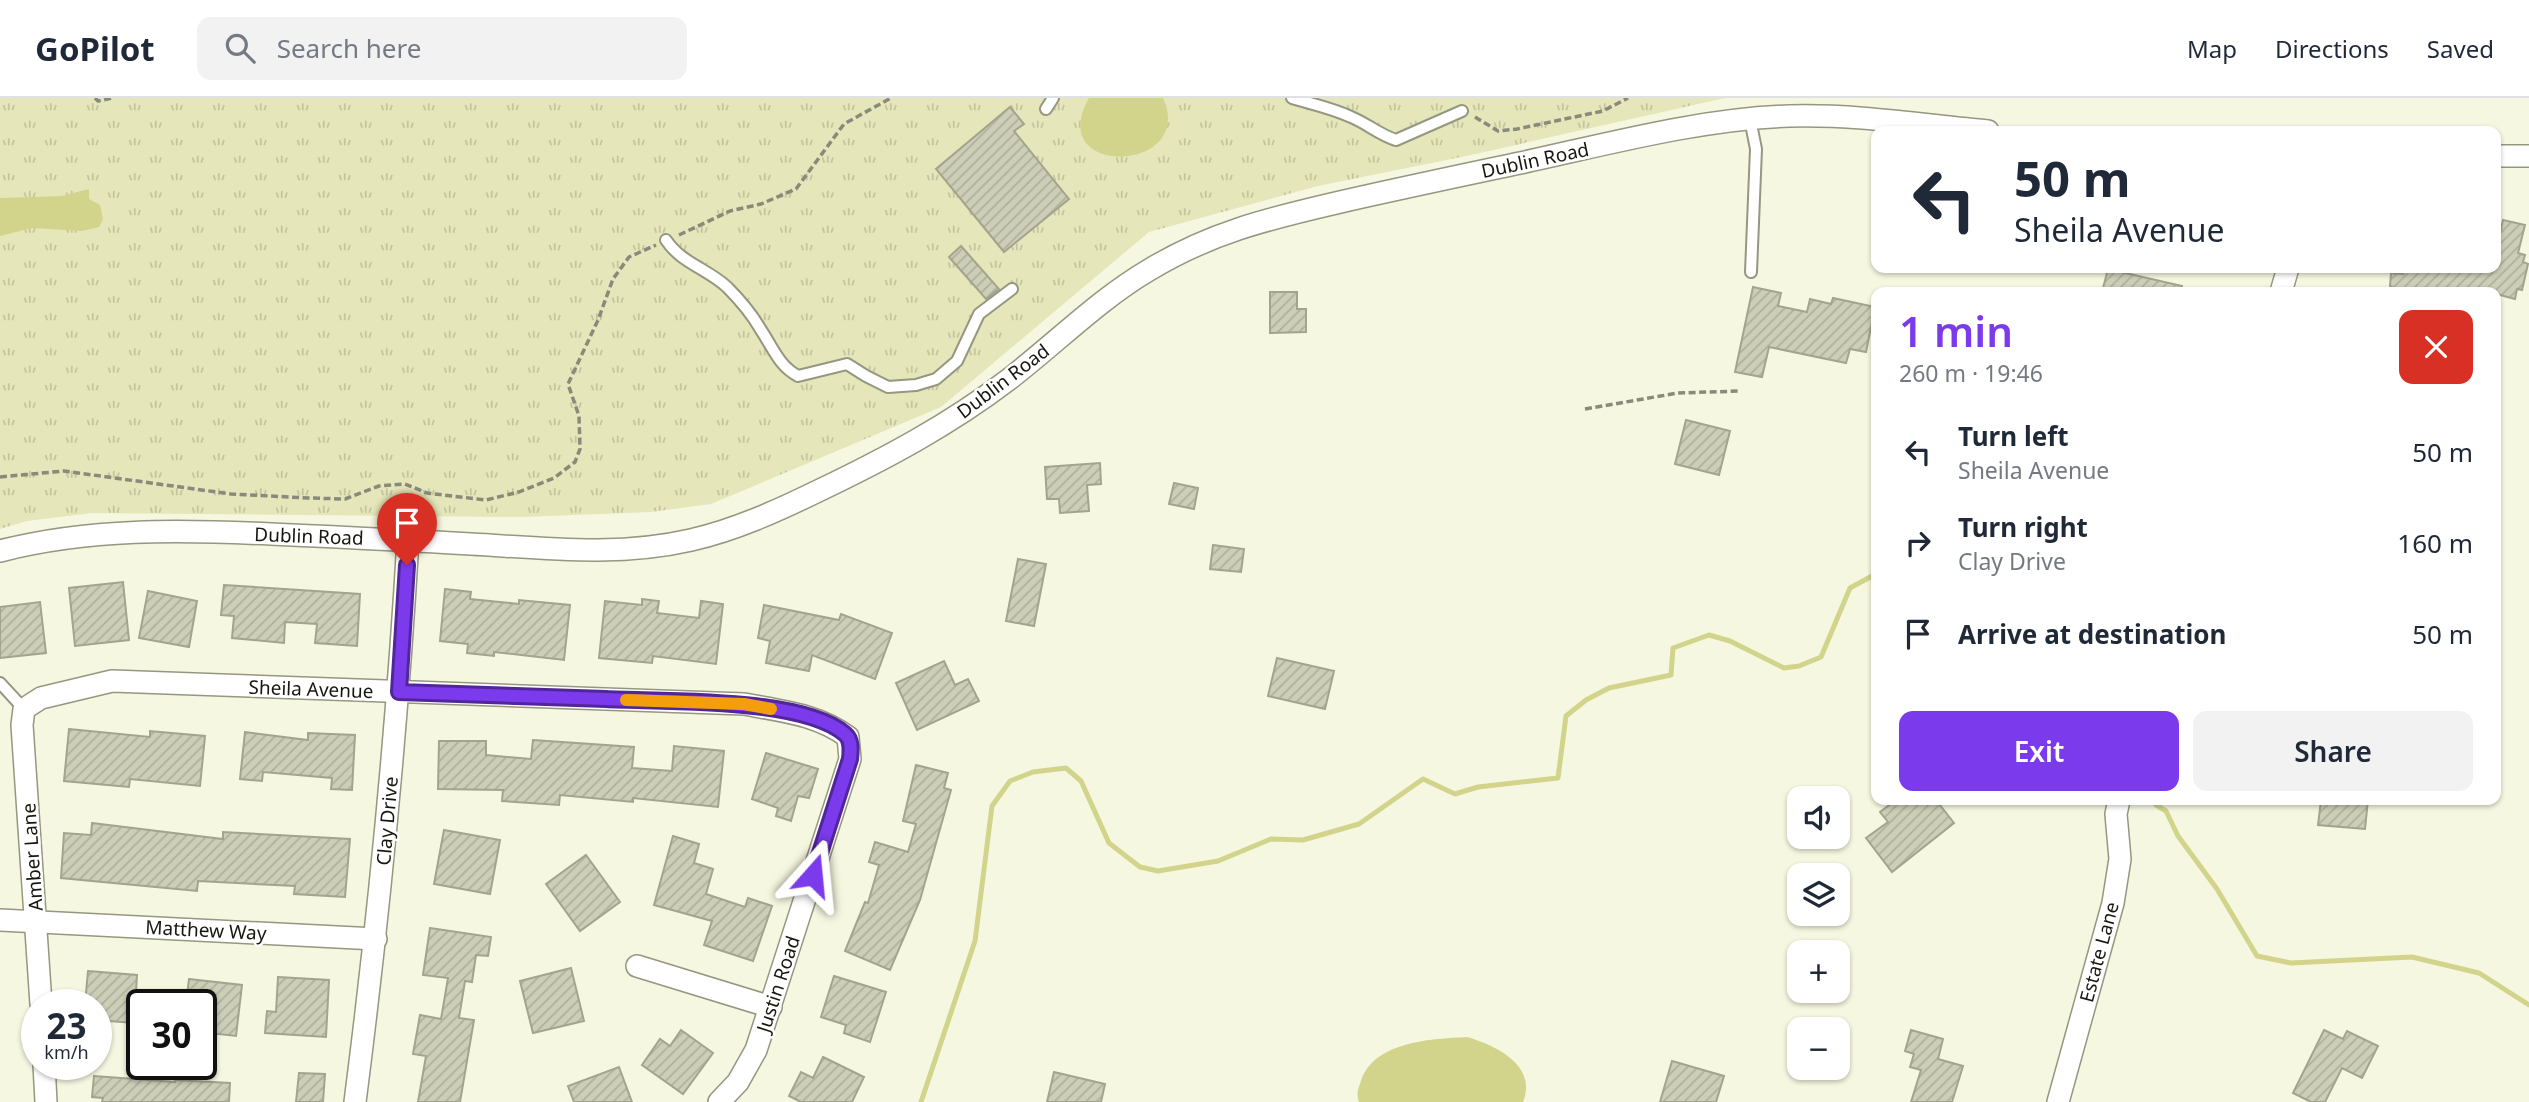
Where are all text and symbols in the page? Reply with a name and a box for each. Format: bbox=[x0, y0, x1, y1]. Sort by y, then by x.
search box bbox=[197, 17, 687, 80]
text: GoPilot bbox=[35, 26, 155, 71]
icon: search bbox=[221, 29, 259, 67]
text: Search here bbox=[277, 30, 421, 66]
text: Map bbox=[2187, 32, 2237, 65]
text: Directions bbox=[2275, 32, 2389, 65]
text: Saved bbox=[2427, 32, 2494, 65]
street label: Dublin Road bbox=[1479, 136, 1591, 184]
text: 50 m bbox=[2014, 145, 2131, 211]
icon: left bbox=[1899, 154, 1990, 245]
text: Sheila Avenue bbox=[2014, 208, 2225, 251]
text: 1 min bbox=[1899, 302, 2013, 359]
button: close bbox=[2399, 310, 2473, 384]
street label: Dublin Road bbox=[951, 338, 1055, 424]
text: 260 m · 19:46 bbox=[1899, 357, 2043, 389]
text: Turn left bbox=[1958, 418, 2069, 454]
icon: left bbox=[1899, 433, 1937, 471]
text: 50 m bbox=[2412, 434, 2473, 470]
text: Sheila Avenue bbox=[1958, 454, 2109, 486]
pin bbox=[377, 493, 437, 565]
icon: arrive bbox=[388, 504, 426, 542]
text: Turn right bbox=[1958, 509, 2088, 545]
street label: Dublin Road bbox=[254, 521, 364, 551]
icon: right bbox=[1899, 524, 1937, 562]
text: 160 m bbox=[2397, 525, 2473, 561]
text: Clay Drive bbox=[1958, 545, 2066, 577]
icon: arrive bbox=[1899, 615, 1937, 653]
text: Arrive at destination bbox=[1958, 616, 2227, 652]
text: 50 m bbox=[2412, 616, 2473, 652]
street label: Sheila Avenue bbox=[248, 674, 374, 704]
button: Exit bbox=[1899, 711, 2179, 791]
button: Share bbox=[2193, 711, 2473, 791]
street label: Clay Drive bbox=[370, 775, 404, 867]
map controls bbox=[1787, 786, 1850, 1080]
button: sound bbox=[1787, 786, 1850, 849]
street label: Amber Lane bbox=[15, 802, 49, 912]
position arrow bbox=[776, 838, 850, 912]
button: layers bbox=[1787, 863, 1850, 926]
street label: Estate Lane bbox=[2073, 899, 2125, 1005]
street label: Matthew Way bbox=[145, 914, 268, 946]
street label: Justin Road bbox=[750, 932, 806, 1038]
button: + bbox=[1787, 940, 1850, 1003]
speed limit sign: 30 bbox=[126, 989, 217, 1080]
text: 23 bbox=[46, 1002, 87, 1049]
button: − bbox=[1787, 1017, 1850, 1080]
text: km/h bbox=[44, 1040, 89, 1064]

